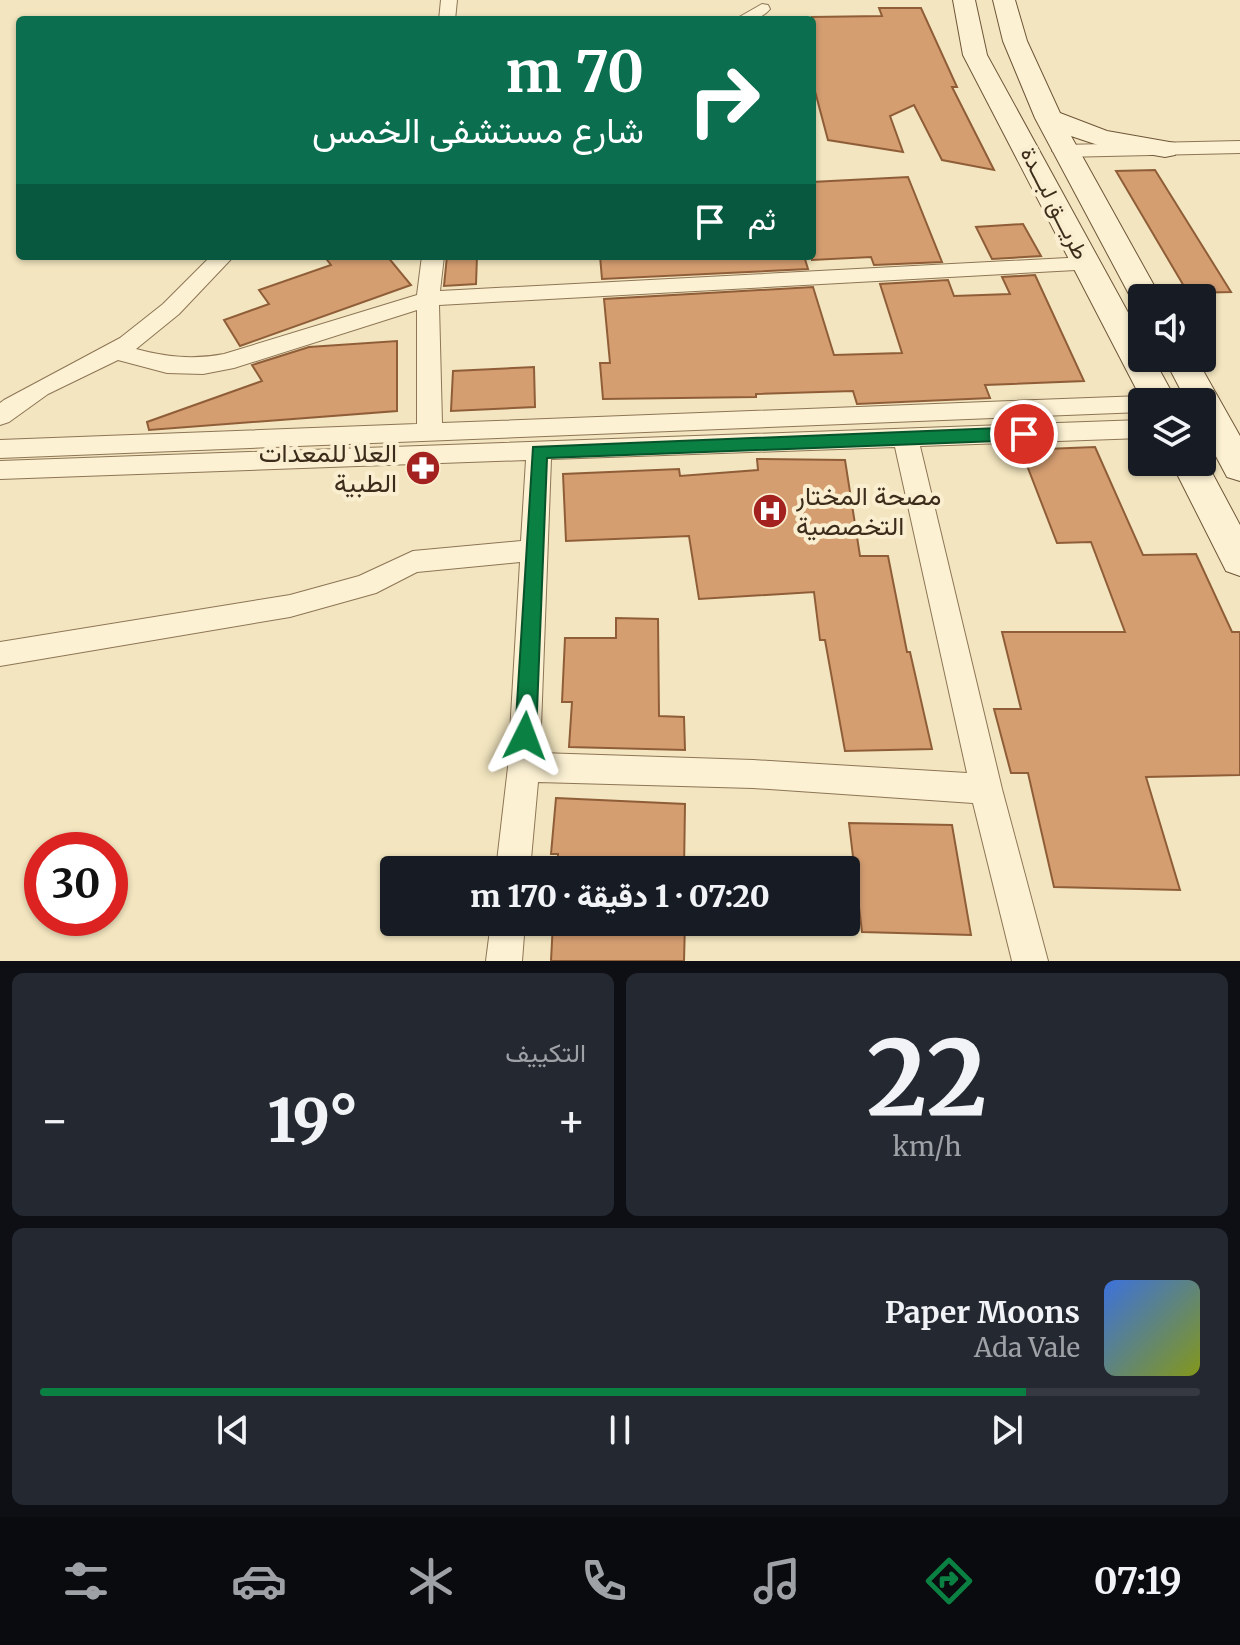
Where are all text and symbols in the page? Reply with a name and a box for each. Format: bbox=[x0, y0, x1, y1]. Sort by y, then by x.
text: 70 m bbox=[506, 37, 644, 107]
icon: right bbox=[672, 48, 776, 152]
text: شارع مستشفى الخمس bbox=[312, 108, 644, 153]
street label: طريـــق لبـــدة bbox=[1015, 142, 1095, 264]
icon: arrive bbox=[688, 200, 732, 244]
text: ثم bbox=[748, 200, 776, 238]
map controls bbox=[1128, 284, 1216, 476]
button: sound bbox=[1128, 284, 1216, 372]
button: layers bbox=[1128, 388, 1216, 476]
pin bbox=[990, 400, 1058, 468]
icon: arrive bbox=[1002, 412, 1046, 456]
place label: العلا للمعدات الطبية bbox=[259, 436, 397, 499]
pharmacy icon: العلا للمعدات الطبية bbox=[404, 449, 442, 487]
place label: مصحة المختار التخصصية bbox=[795, 479, 941, 542]
hospital icon: مصحة المختار التخصصية bbox=[751, 492, 789, 530]
position arrow bbox=[483, 694, 567, 778]
speed limit sign: 30 bbox=[24, 832, 128, 936]
text: 07:20 · 1 دقيقة · 170 m bbox=[470, 877, 770, 915]
text: 22 bbox=[866, 1013, 988, 1143]
text: التكييف bbox=[505, 1036, 586, 1069]
text: 19° bbox=[268, 1083, 358, 1158]
text: − bbox=[40, 1093, 69, 1148]
text: + bbox=[557, 1093, 586, 1148]
text: km/h bbox=[893, 1130, 961, 1163]
text: Paper Moons bbox=[885, 1293, 1080, 1331]
text: Ada Vale bbox=[974, 1331, 1080, 1364]
icon: previous bbox=[211, 1408, 255, 1452]
icon: pause bbox=[598, 1408, 642, 1452]
icon: next bbox=[985, 1408, 1029, 1452]
icon: filters bbox=[58, 1553, 114, 1609]
icon: car bbox=[231, 1553, 287, 1609]
icon: climate bbox=[403, 1553, 459, 1609]
icon: phone bbox=[576, 1553, 632, 1609]
icon: music bbox=[749, 1553, 805, 1609]
icon: directions bbox=[921, 1553, 977, 1609]
text: 07:19 bbox=[1094, 1559, 1182, 1604]

